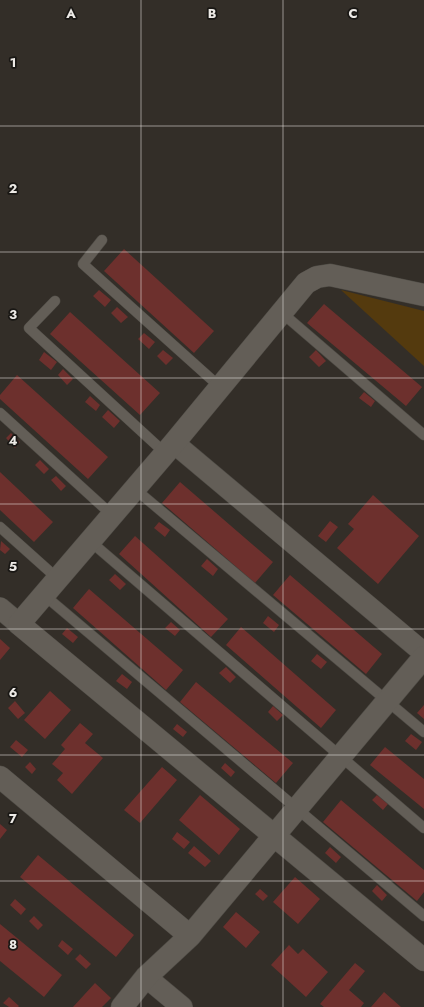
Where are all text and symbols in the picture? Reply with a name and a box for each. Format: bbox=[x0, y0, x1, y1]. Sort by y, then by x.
text: A bbox=[65, 4, 76, 23]
text: B bbox=[208, 4, 217, 23]
text: C bbox=[348, 4, 358, 23]
text: 1 bbox=[10, 53, 16, 72]
text: 2 bbox=[9, 179, 17, 198]
text: 3 bbox=[9, 305, 17, 324]
text: 4 bbox=[8, 431, 18, 450]
text: 5 bbox=[9, 557, 17, 576]
text: 6 bbox=[9, 683, 18, 702]
text: 7 bbox=[9, 809, 17, 828]
text: 8 bbox=[9, 935, 17, 954]

